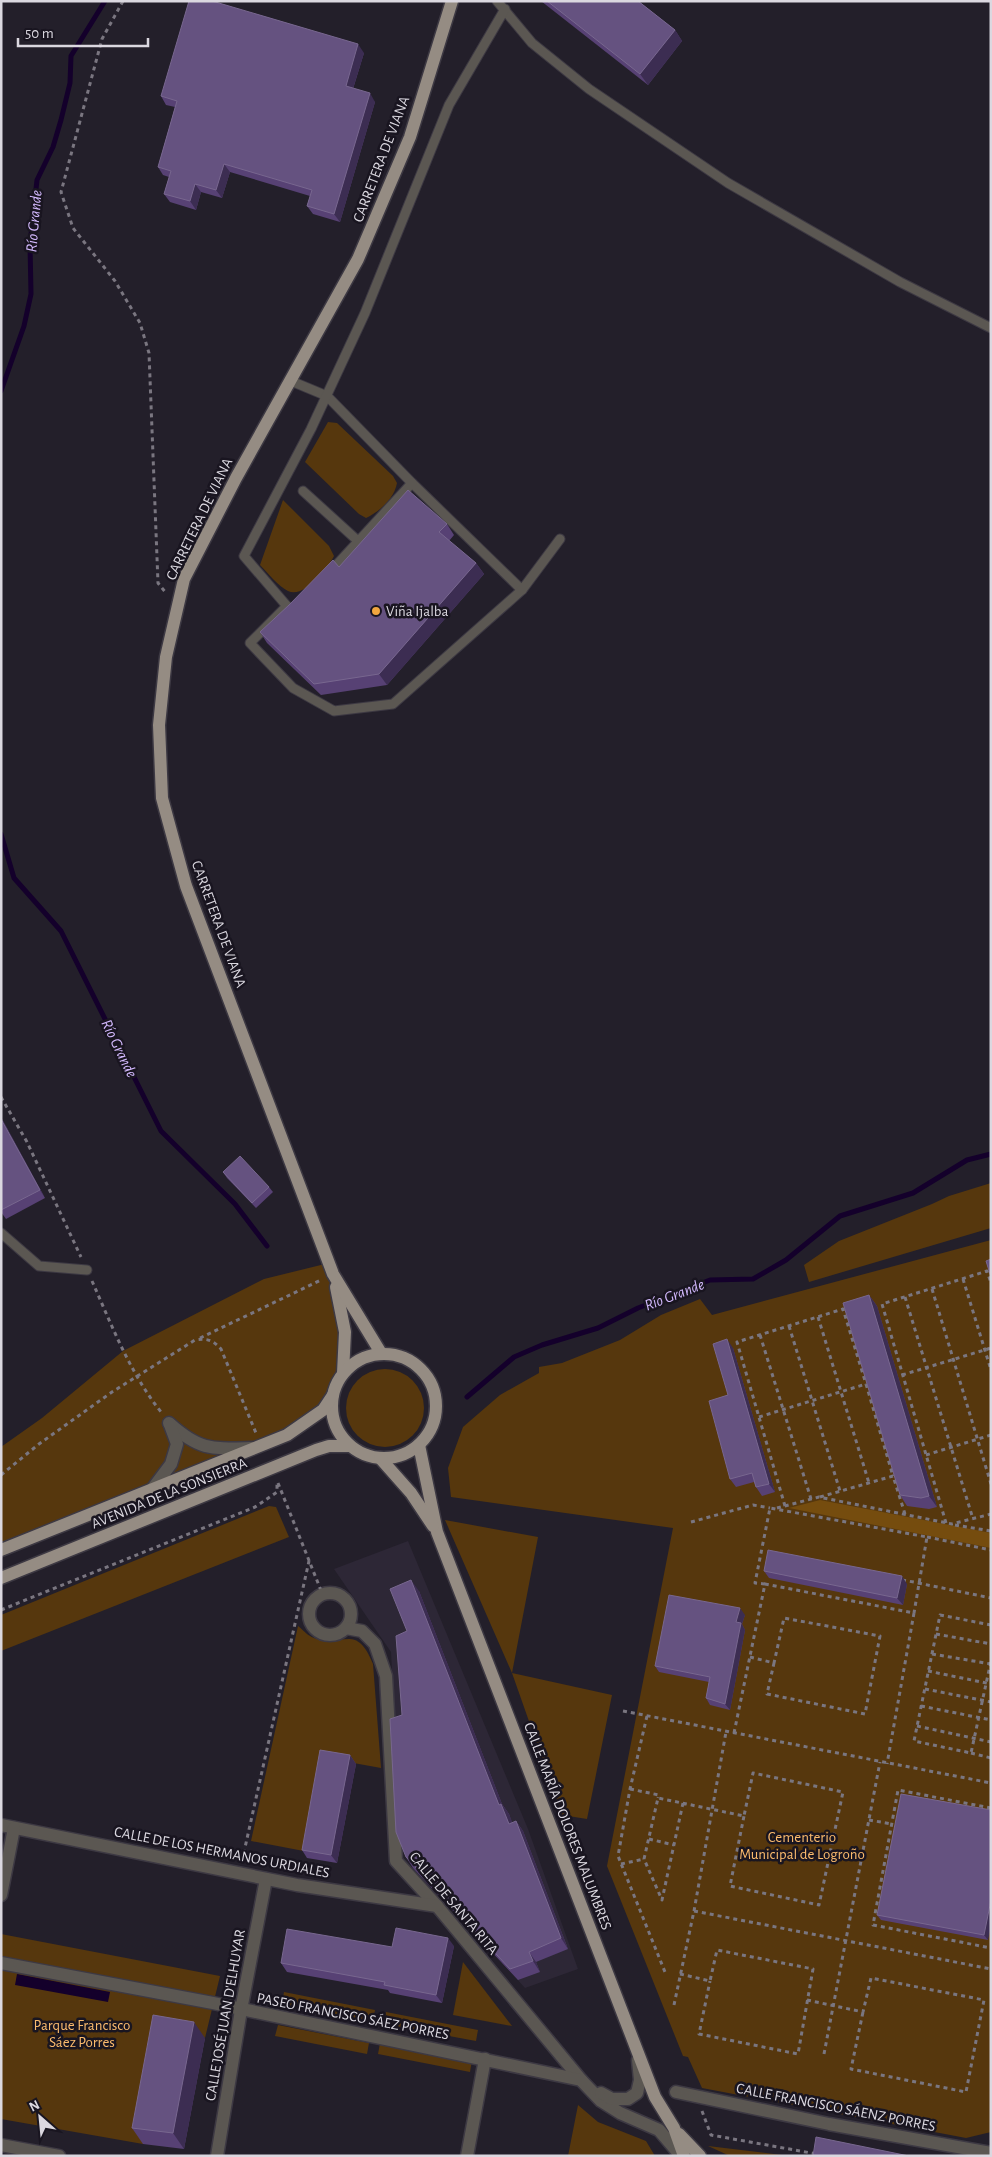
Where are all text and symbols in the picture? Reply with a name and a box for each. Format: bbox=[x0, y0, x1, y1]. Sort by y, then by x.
scale bar bbox=[18, 15, 148, 47]
text: 50 m bbox=[25, 26, 54, 41]
street label: CARRETERA DE VIANA bbox=[350, 94, 413, 224]
water label: Río Grande bbox=[23, 189, 45, 253]
street label: CARRETERA DE VIANA bbox=[163, 455, 236, 583]
place label: Viña Ijalba bbox=[386, 604, 449, 619]
marker: Viña Ijalba bbox=[370, 605, 382, 617]
street label: CARRETERA DE VIANA bbox=[189, 859, 249, 990]
water label: Río Grande bbox=[98, 1017, 140, 1080]
water label: Río Grande bbox=[642, 1276, 706, 1314]
street label: AVENIDA DE LA SONSIERRA bbox=[89, 1455, 249, 1532]
street label: CALLE MARÍA DOLORES MALUMBRES bbox=[521, 1720, 616, 1932]
street label: CALLE DE LOS HERMANOS URDIALES bbox=[113, 1824, 331, 1881]
park label: Cementerio Municipal de Logroño bbox=[739, 1830, 865, 1862]
street label: CALLE DE SANTA RITA bbox=[406, 1849, 501, 1958]
street label: CALLE JOSÉ JUAN D'ELHUYAR bbox=[201, 1928, 248, 2102]
street label: PASEO FRANCISCO SÁEZ PORRES bbox=[255, 1989, 451, 2043]
park label: Parque Francisco Sáez Porres bbox=[34, 2018, 130, 2050]
street label: CALLE FRANCISCO SÁENZ PORRES bbox=[735, 2079, 937, 2134]
north arrow bbox=[15, 2092, 65, 2142]
text: N bbox=[27, 2098, 42, 2115]

